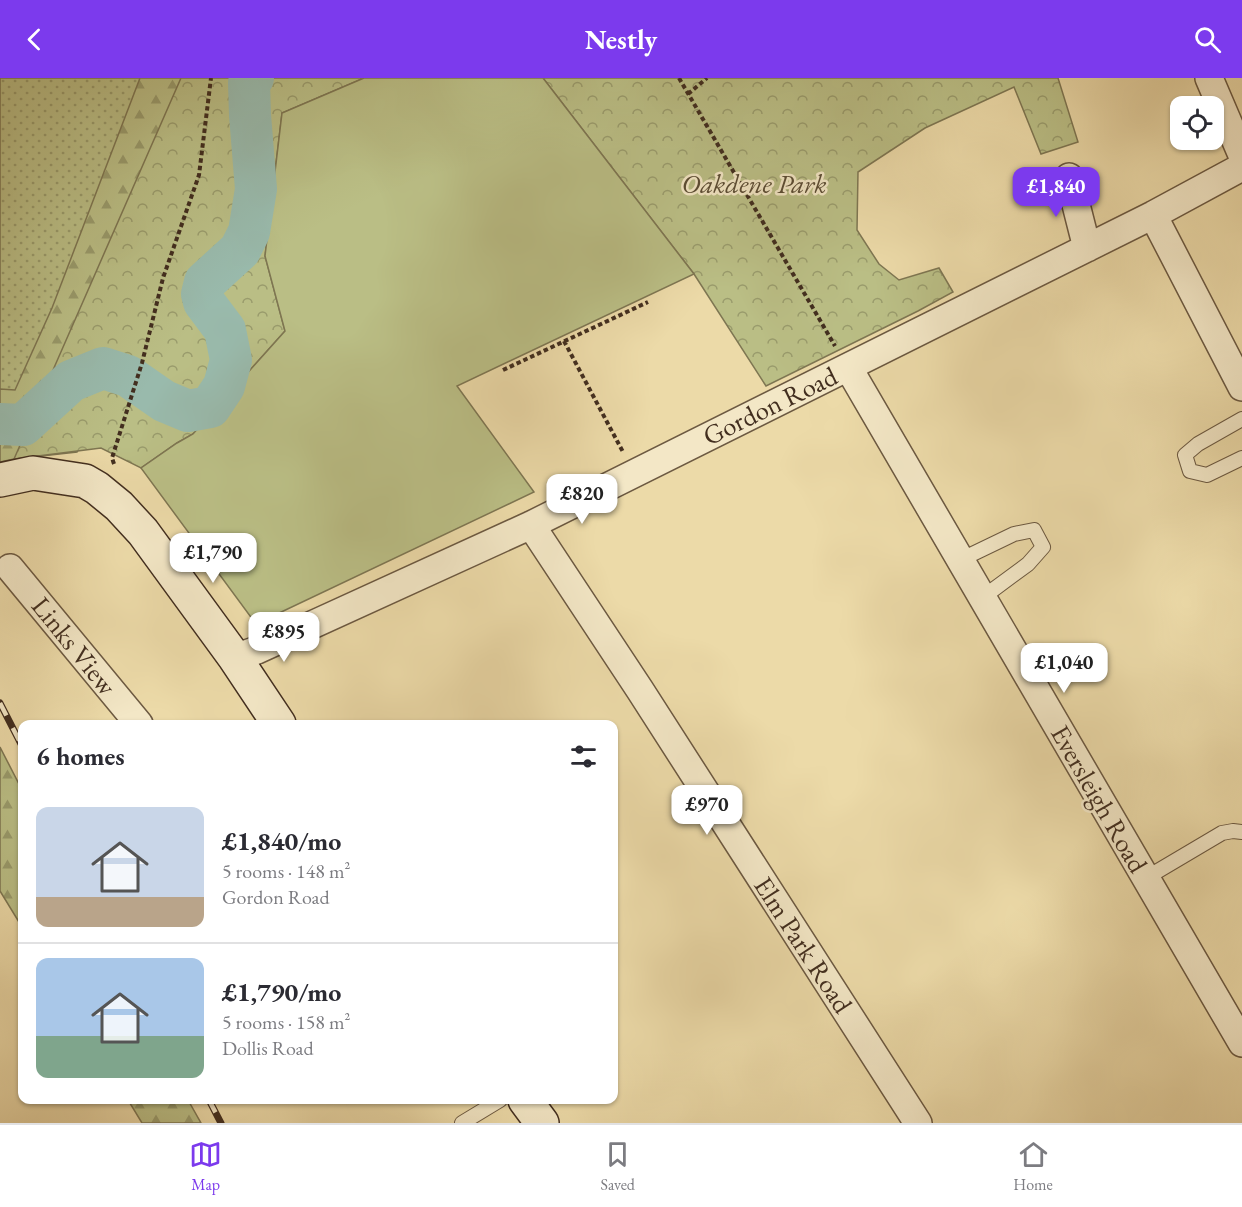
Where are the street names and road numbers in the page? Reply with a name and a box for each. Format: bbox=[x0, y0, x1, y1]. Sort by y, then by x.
street label: Gordon Road bbox=[697, 358, 843, 453]
street label: Links View bbox=[24, 589, 125, 702]
street label: Eversleigh Road bbox=[1043, 719, 1156, 879]
street label: Elm Park Road bbox=[746, 870, 861, 1020]

